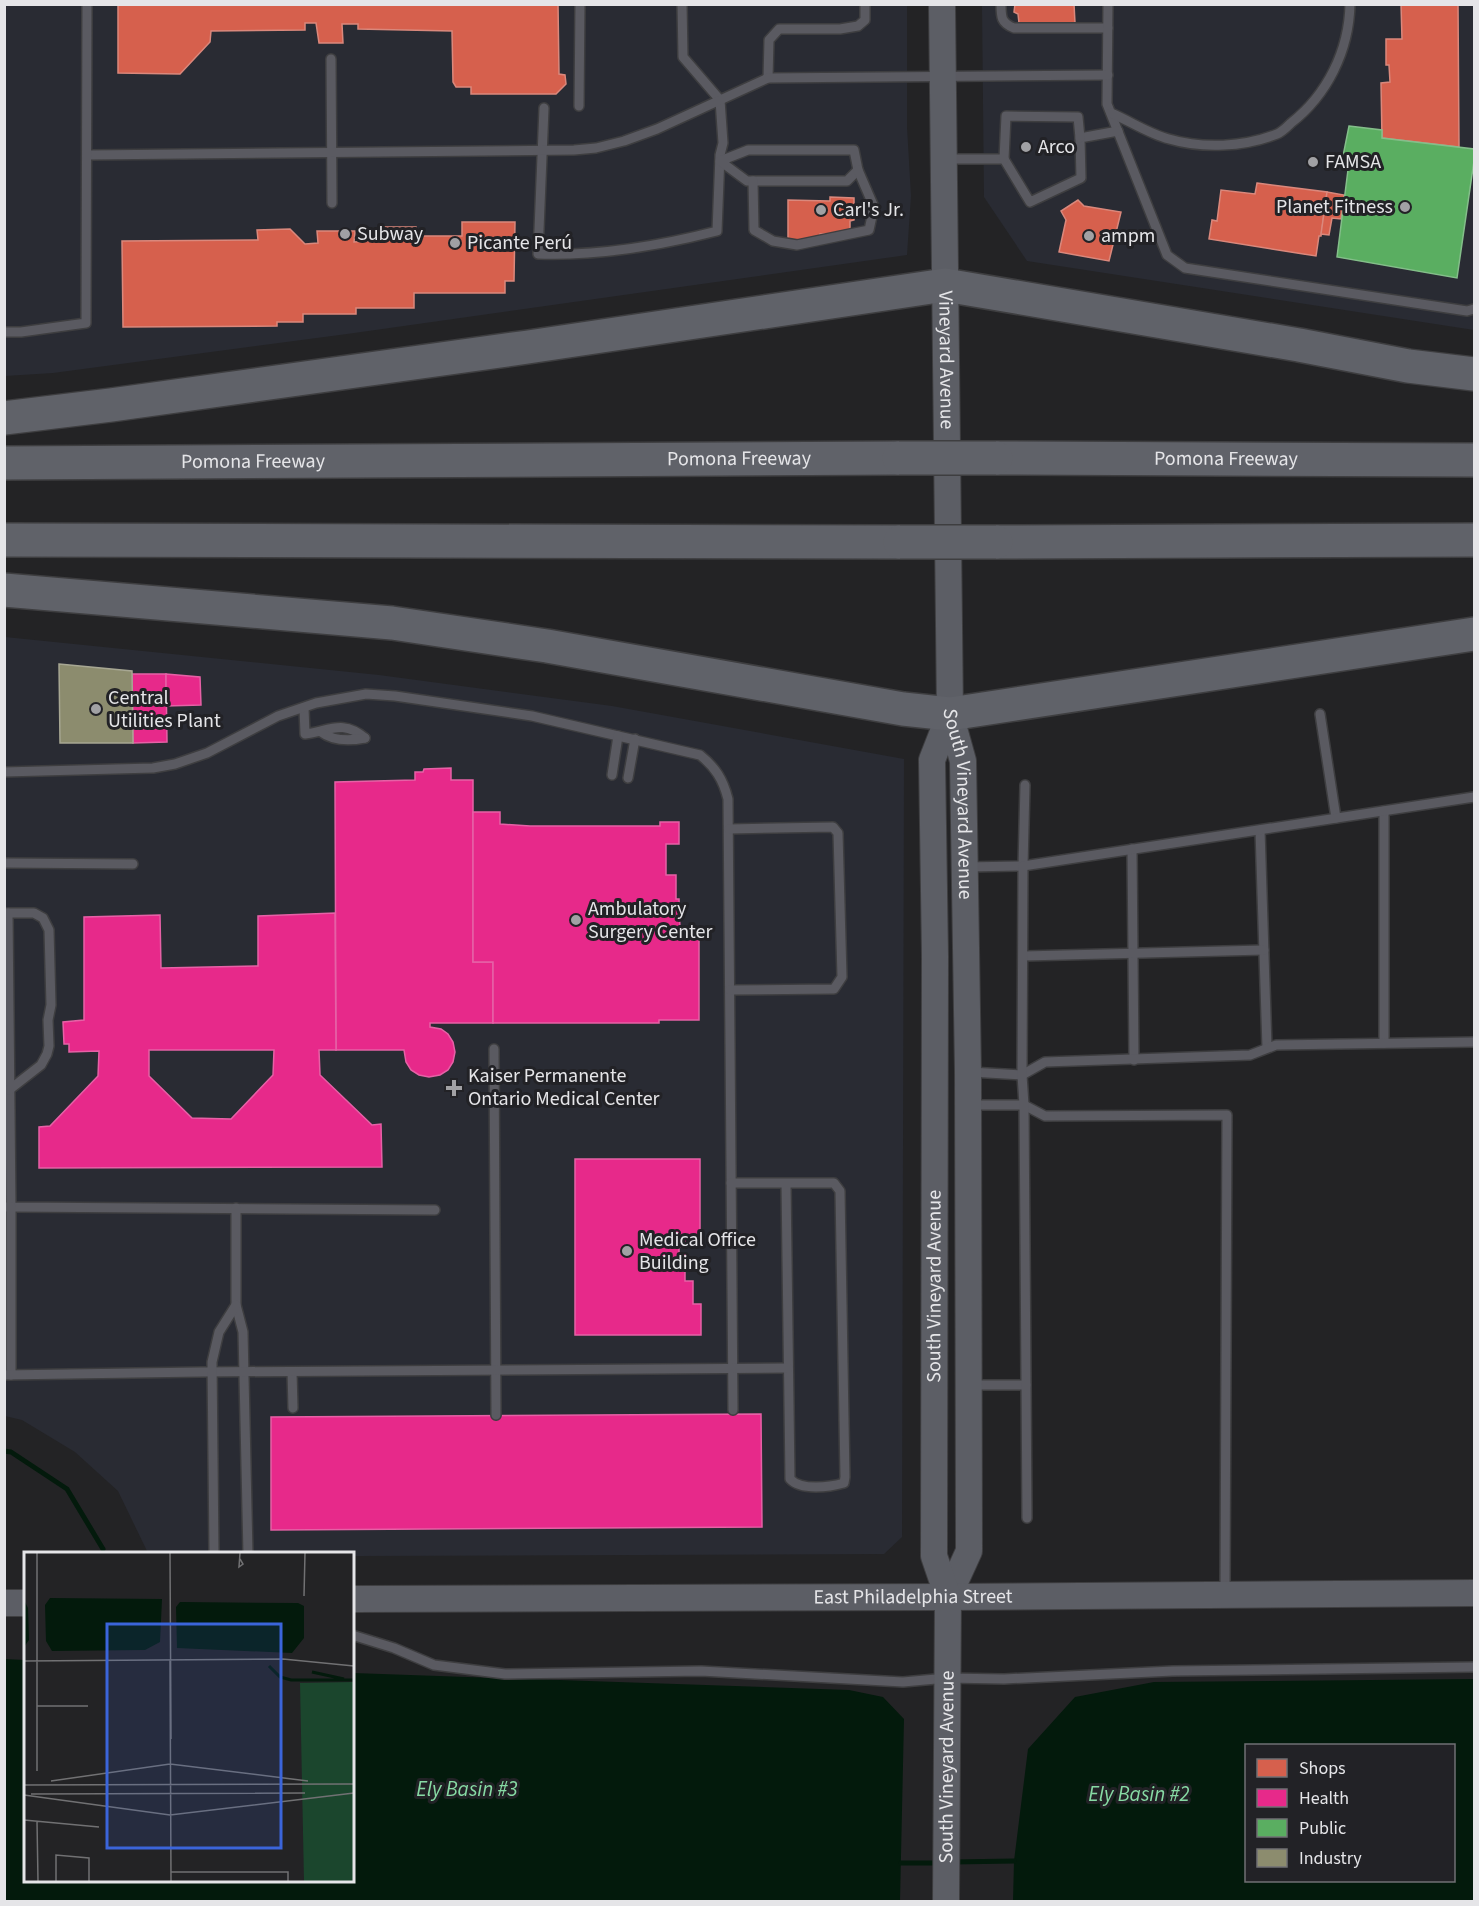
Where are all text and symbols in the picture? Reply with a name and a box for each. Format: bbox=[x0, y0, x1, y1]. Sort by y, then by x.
place label: Arco bbox=[1038, 133, 1075, 161]
marker: Arco bbox=[1019, 140, 1033, 154]
place label: FAMSA bbox=[1325, 148, 1381, 176]
marker: FAMSA bbox=[1306, 155, 1320, 169]
place label: Planet Fitness bbox=[1276, 193, 1393, 221]
place label: Carl's Jr. bbox=[833, 196, 904, 224]
marker: Planet Fitness bbox=[1398, 200, 1412, 214]
marker: Carl's Jr. bbox=[814, 203, 828, 217]
place label: Subway bbox=[357, 220, 424, 248]
place label: ampm bbox=[1101, 222, 1155, 250]
marker: Subway bbox=[338, 227, 352, 241]
place label: Picante Perú bbox=[467, 229, 572, 257]
marker: ampm bbox=[1082, 229, 1096, 243]
marker: Picante Perú bbox=[448, 236, 462, 250]
street label: Vineyard Avenue bbox=[931, 290, 961, 430]
street label: Pomona Freeway bbox=[667, 444, 812, 473]
street label: Pomona Freeway bbox=[1154, 445, 1299, 473]
street label: Pomona Freeway bbox=[181, 447, 326, 476]
place label: Central Utilities Plant bbox=[108, 684, 221, 735]
marker: Central Utilities Plant bbox=[89, 702, 103, 716]
street label: South Vineyard Avenue bbox=[936, 708, 979, 900]
place label: Ambulatory Surgery Center bbox=[588, 895, 712, 946]
marker: Ambulatory Surgery Center bbox=[569, 913, 583, 927]
place label: Kaiser Permanente Ontario Medical Center bbox=[468, 1062, 660, 1113]
marker: Kaiser Permanente Ontario Medical Center bbox=[445, 1079, 463, 1097]
street label: South Vineyard Avenue bbox=[920, 1190, 949, 1383]
place label: Medical Office Building bbox=[639, 1226, 756, 1277]
marker: Medical Office Building bbox=[620, 1244, 634, 1258]
inset map bbox=[24, 1552, 354, 1882]
street label: East Philadelphia Street bbox=[813, 1583, 1013, 1611]
street label: South Vineyard Avenue bbox=[932, 1670, 962, 1864]
legend bbox=[1245, 1744, 1455, 1882]
text: Shops bbox=[1299, 1756, 1346, 1781]
water label: Ely Basin #3 bbox=[416, 1774, 518, 1804]
water label: Ely Basin #2 bbox=[1088, 1779, 1190, 1809]
text: Health bbox=[1299, 1786, 1349, 1811]
text: Public bbox=[1299, 1816, 1346, 1841]
text: Industry bbox=[1299, 1846, 1362, 1871]

